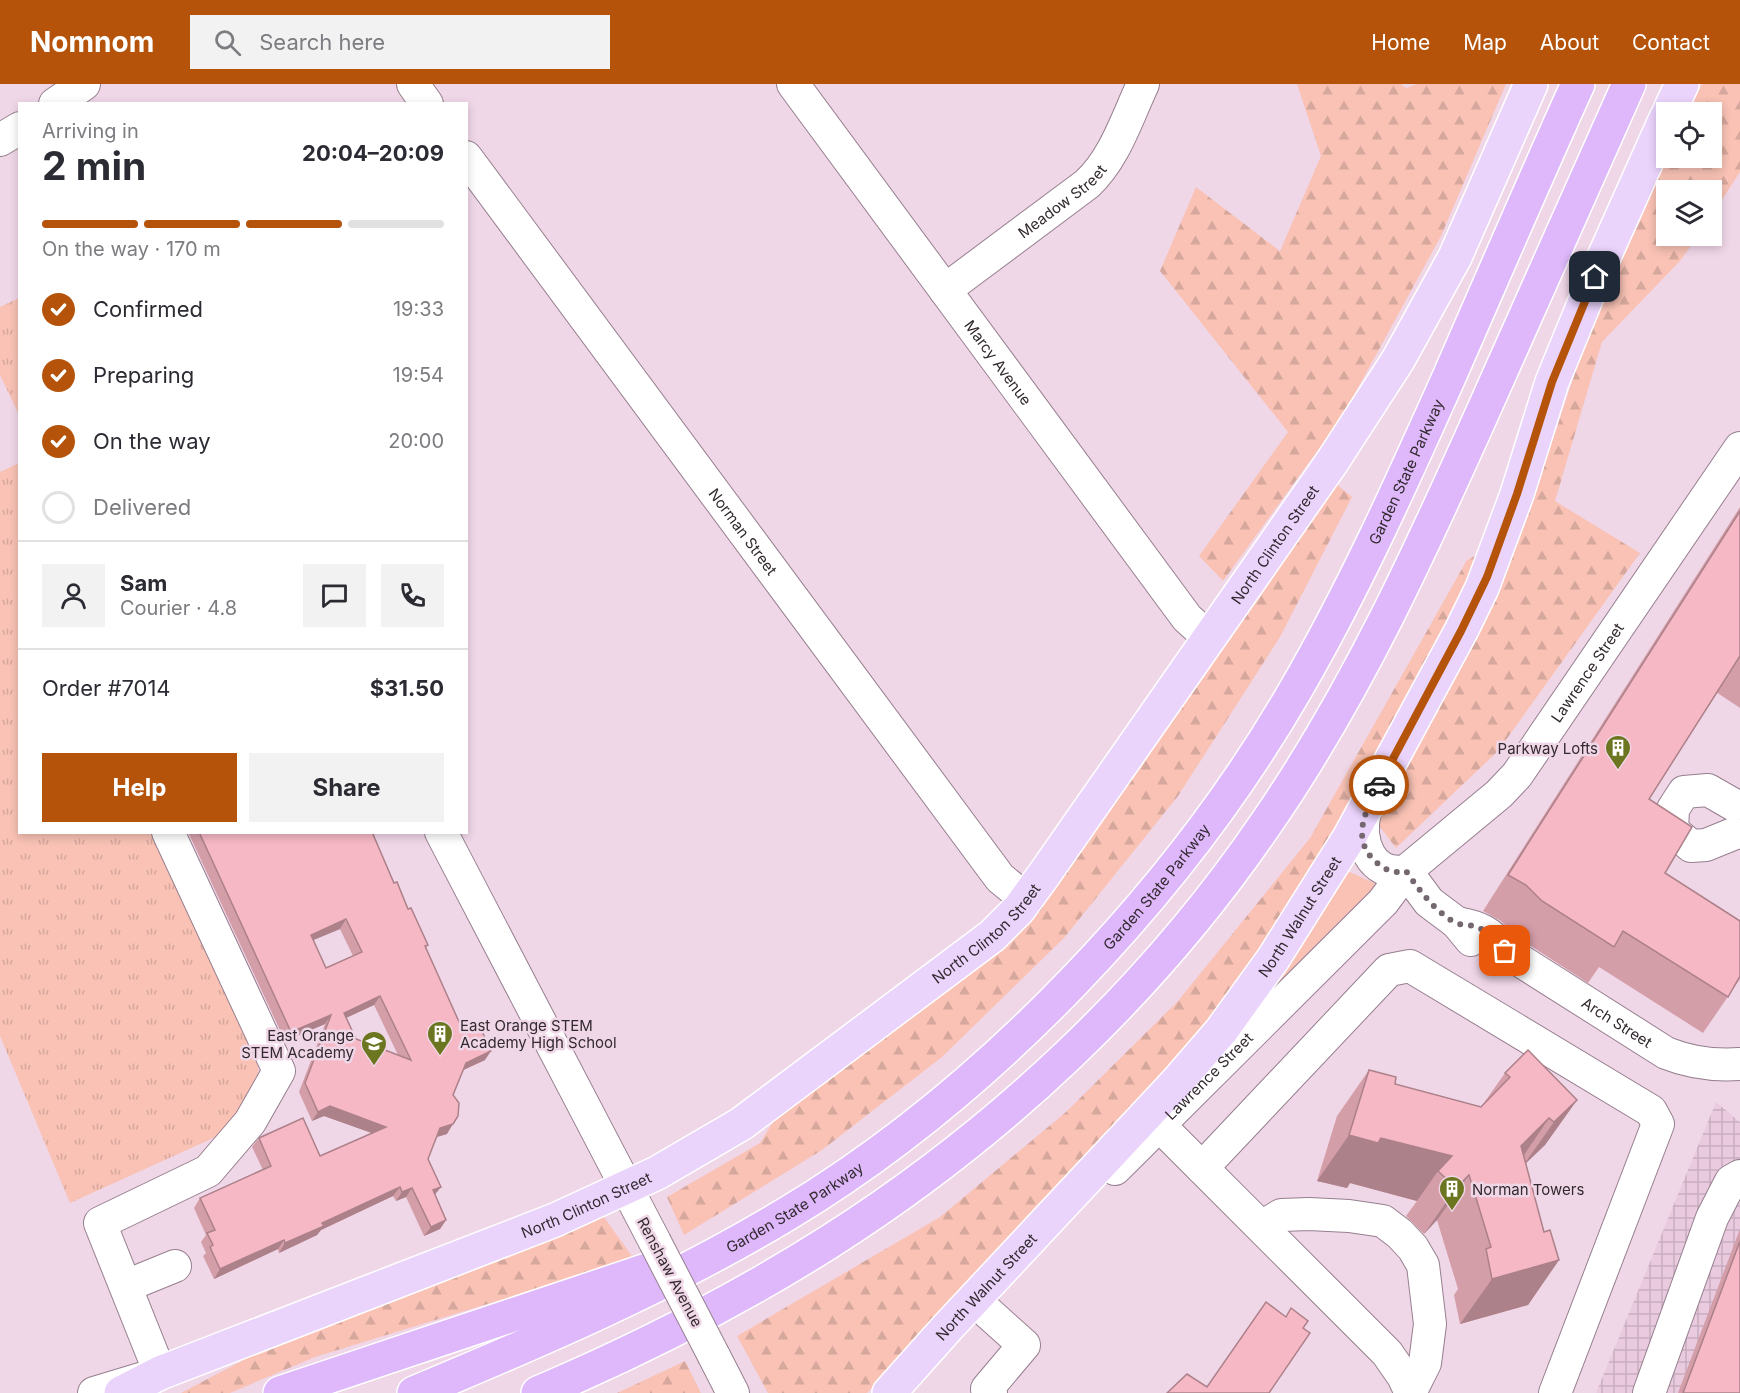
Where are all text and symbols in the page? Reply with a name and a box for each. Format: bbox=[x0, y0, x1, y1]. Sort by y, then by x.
search box bbox=[190, 15, 610, 69]
text: Nomnom bbox=[30, 25, 154, 59]
icon: search bbox=[211, 26, 244, 59]
text: Search here bbox=[259, 29, 385, 55]
text: Home bbox=[1371, 30, 1430, 55]
text: Map bbox=[1463, 30, 1507, 55]
text: About bbox=[1540, 30, 1599, 55]
text: Contact bbox=[1632, 30, 1710, 55]
map controls bbox=[1656, 102, 1722, 246]
button: locate bbox=[1656, 102, 1722, 168]
text: Arriving in bbox=[42, 119, 139, 143]
text: 20:04–20:09 bbox=[302, 140, 444, 166]
text: 2 min bbox=[42, 142, 146, 189]
street label: Meadow Street bbox=[1014, 160, 1110, 242]
button: layers bbox=[1656, 180, 1722, 246]
text: On the way · 170 m bbox=[42, 237, 221, 261]
pin bbox=[1569, 251, 1620, 302]
icon: home bbox=[1578, 260, 1611, 293]
icon: check bbox=[42, 293, 75, 326]
text: Confirmed bbox=[93, 296, 203, 322]
text: 19:33 bbox=[393, 297, 444, 321]
street label: Marcy Avenue bbox=[961, 316, 1036, 409]
icon: check bbox=[42, 359, 75, 392]
text: Preparing bbox=[93, 362, 194, 388]
text: 19:54 bbox=[393, 363, 444, 387]
street label: Garden State Parkway bbox=[1364, 395, 1448, 547]
icon: check bbox=[42, 425, 75, 458]
text: On the way bbox=[93, 428, 211, 454]
text: 20:00 bbox=[388, 429, 444, 453]
street label: North Clinton Street bbox=[1226, 481, 1323, 607]
street label: Norman Street bbox=[705, 484, 782, 579]
text: Delivered bbox=[93, 494, 191, 520]
button: person bbox=[42, 564, 105, 627]
button: chat bbox=[303, 564, 366, 627]
button: phone bbox=[381, 564, 444, 627]
text: Sam bbox=[120, 570, 167, 596]
text: Courier · 4.8 bbox=[120, 596, 237, 620]
street label: Lawrence Street bbox=[1546, 619, 1628, 726]
text: Order #7014 bbox=[42, 675, 171, 701]
text: $31.50 bbox=[370, 675, 444, 701]
building icon: Parkway Lofts bbox=[1603, 733, 1633, 771]
place label: Parkway Lofts bbox=[1498, 739, 1598, 758]
button: Help bbox=[42, 753, 237, 822]
button: Share bbox=[249, 753, 444, 822]
courier bbox=[1349, 755, 1409, 815]
icon: car bbox=[1363, 769, 1396, 802]
street label: Garden State Parkway bbox=[1099, 819, 1214, 954]
street label: North Walnut Street bbox=[1254, 852, 1345, 981]
street label: North Clinton Street bbox=[928, 879, 1044, 987]
pin bbox=[1479, 925, 1530, 976]
icon: bag bbox=[1488, 934, 1521, 967]
street label: Arch Street bbox=[1578, 993, 1656, 1051]
place label: East Orange STEM Academy High School bbox=[460, 1016, 617, 1052]
building icon: East Orange STEM Academy High School bbox=[425, 1019, 455, 1057]
place label: East Orange STEM Academy bbox=[241, 1026, 355, 1062]
street label: Lawrence Street bbox=[1161, 1028, 1256, 1124]
school or university icon: East Orange STEM Academy bbox=[359, 1029, 389, 1067]
street label: Garden State Parkway bbox=[722, 1157, 867, 1257]
street label: North Clinton Street bbox=[518, 1167, 654, 1242]
building icon: Norman Towers bbox=[1437, 1174, 1467, 1212]
place label: Norman Towers bbox=[1472, 1180, 1584, 1199]
street label: Renshaw Avenue bbox=[633, 1214, 707, 1330]
street label: North Walnut Street bbox=[931, 1229, 1040, 1344]

